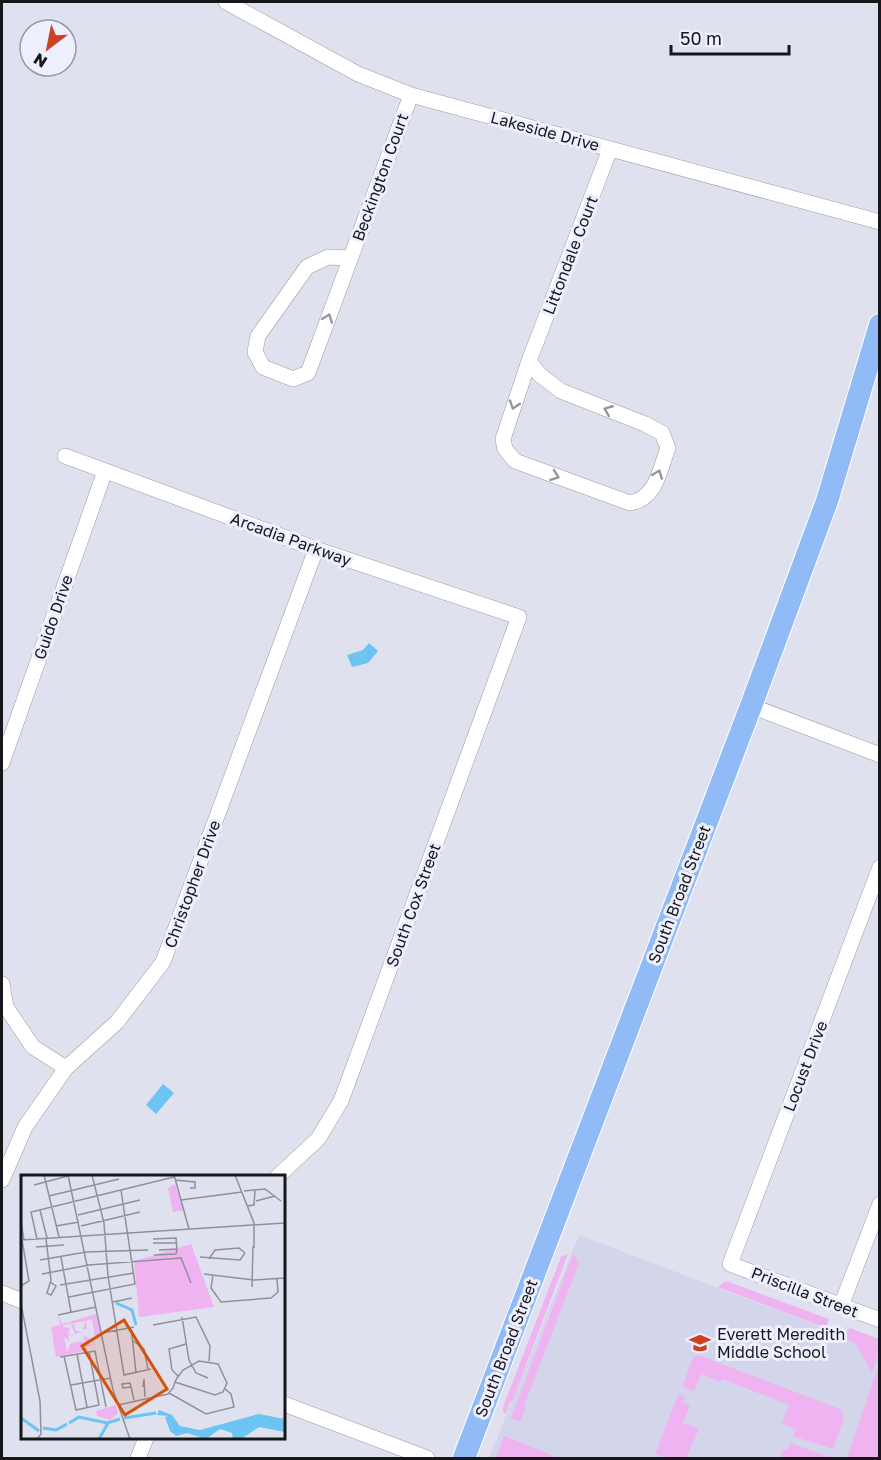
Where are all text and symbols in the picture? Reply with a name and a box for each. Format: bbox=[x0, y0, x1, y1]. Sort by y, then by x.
north arrow bbox=[18, 18, 78, 78]
scale bar bbox=[671, 18, 790, 56]
text: 50 m bbox=[680, 27, 722, 49]
text: N bbox=[30, 49, 51, 72]
street label: Lakeside Drive bbox=[488, 107, 602, 155]
street label: Beckington Court bbox=[348, 110, 412, 244]
street label: Littondale Court bbox=[538, 193, 602, 317]
one-way arrow bbox=[321, 314, 333, 325]
one-way arrow bbox=[509, 399, 522, 410]
one-way arrow bbox=[603, 404, 614, 417]
one-way arrow bbox=[550, 468, 560, 481]
one-way arrow bbox=[651, 469, 663, 480]
street label: Arcadia Parkway bbox=[228, 508, 354, 570]
street label: Guido Drive bbox=[29, 572, 77, 662]
street label: Christopher Drive bbox=[160, 817, 224, 951]
street label: South Broad Street bbox=[643, 822, 715, 966]
street label: South Cox Street bbox=[381, 840, 445, 970]
street label: Locust Drive bbox=[779, 1018, 831, 1114]
inset map bbox=[21, 1175, 285, 1439]
street label: Priscilla Street bbox=[749, 1262, 861, 1322]
street label: South Broad Street bbox=[470, 1276, 542, 1420]
place label: Everett Meredith Middle School bbox=[717, 1324, 845, 1362]
school or university icon: Everett Meredith Middle School bbox=[688, 1331, 712, 1355]

